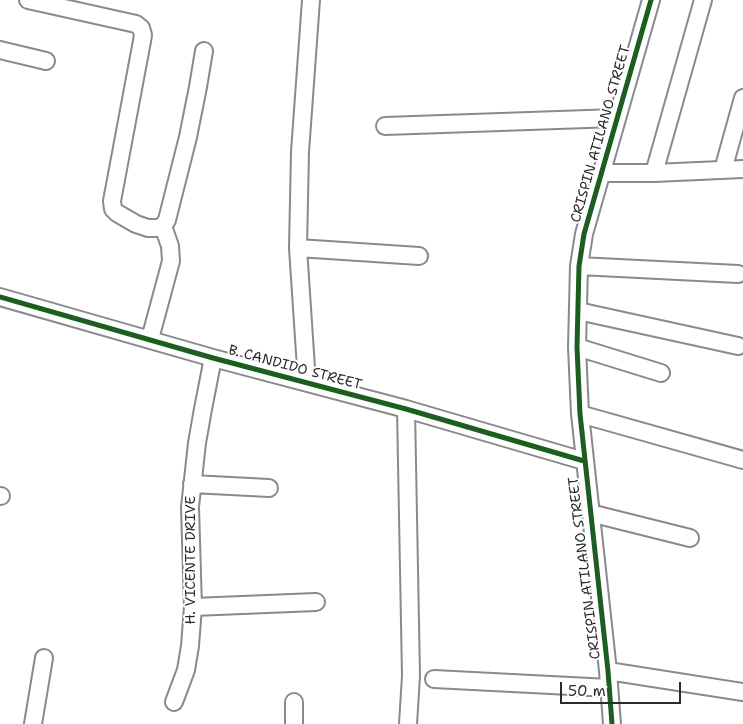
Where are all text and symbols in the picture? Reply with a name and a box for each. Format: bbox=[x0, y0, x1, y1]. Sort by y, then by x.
street label: CRISPIN ATILANO STREET bbox=[568, 43, 634, 225]
street label: B. CANDIDO STREET bbox=[226, 342, 364, 394]
street label: CRISPIN ATILANO STREET bbox=[565, 476, 605, 660]
street label: H. VICENTE DRIVE bbox=[183, 496, 199, 624]
scale bar bbox=[563, 672, 684, 704]
text: 50 m bbox=[568, 681, 606, 701]

